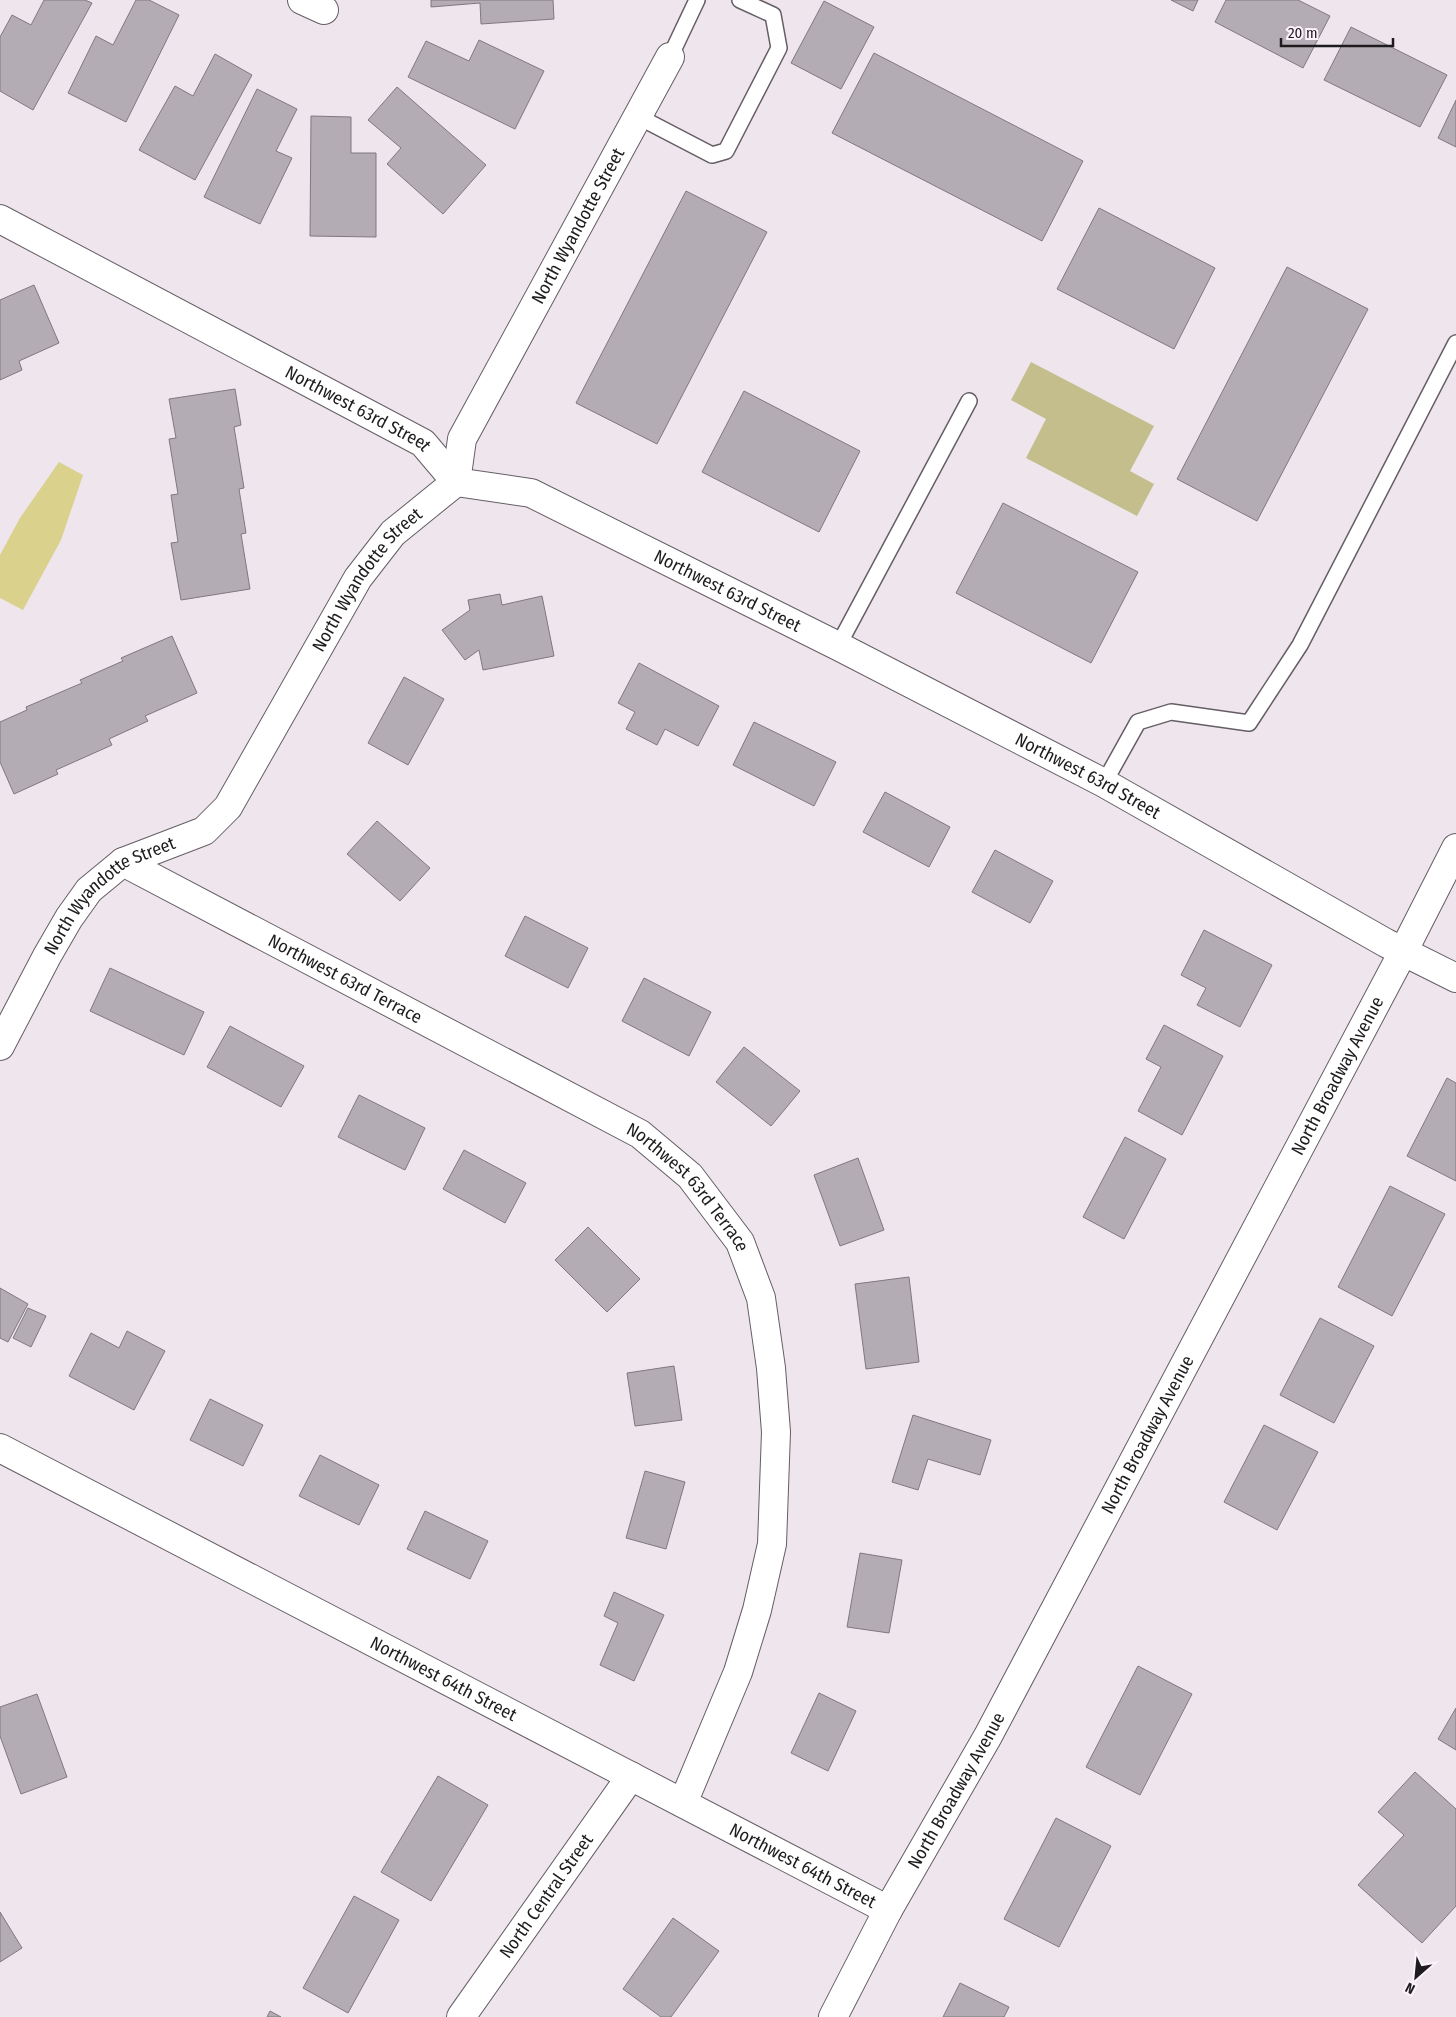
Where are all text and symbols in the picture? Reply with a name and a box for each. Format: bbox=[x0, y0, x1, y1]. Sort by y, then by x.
scale bar bbox=[1281, 15, 1394, 47]
text: 20 m bbox=[1288, 24, 1318, 42]
street label: North Wyandotte Street bbox=[527, 144, 629, 308]
street label: Northwest 63rd Street bbox=[281, 361, 436, 456]
street label: North Wyandotte Street bbox=[308, 503, 427, 656]
street label: Northwest 63rd Street bbox=[650, 545, 805, 637]
street label: Northwest 63rd Street bbox=[1011, 728, 1164, 824]
street label: North Wyandotte Street bbox=[39, 832, 179, 959]
street label: Northwest 63rd Terrace bbox=[265, 929, 426, 1028]
street label: North Broadway Avenue bbox=[1287, 993, 1388, 1159]
street label: Northwest 63rd Terrace bbox=[623, 1118, 753, 1254]
street label: North Broadway Avenue bbox=[1097, 1351, 1199, 1518]
street label: Northwest 64th Street bbox=[367, 1632, 521, 1726]
street label: North Broadway Avenue bbox=[903, 1709, 1010, 1873]
street label: Northwest 64th Street bbox=[726, 1819, 880, 1913]
street label: North Central Street bbox=[495, 1830, 598, 1963]
north arrow bbox=[1391, 1952, 1441, 2002]
text: N bbox=[1403, 1979, 1418, 1998]

